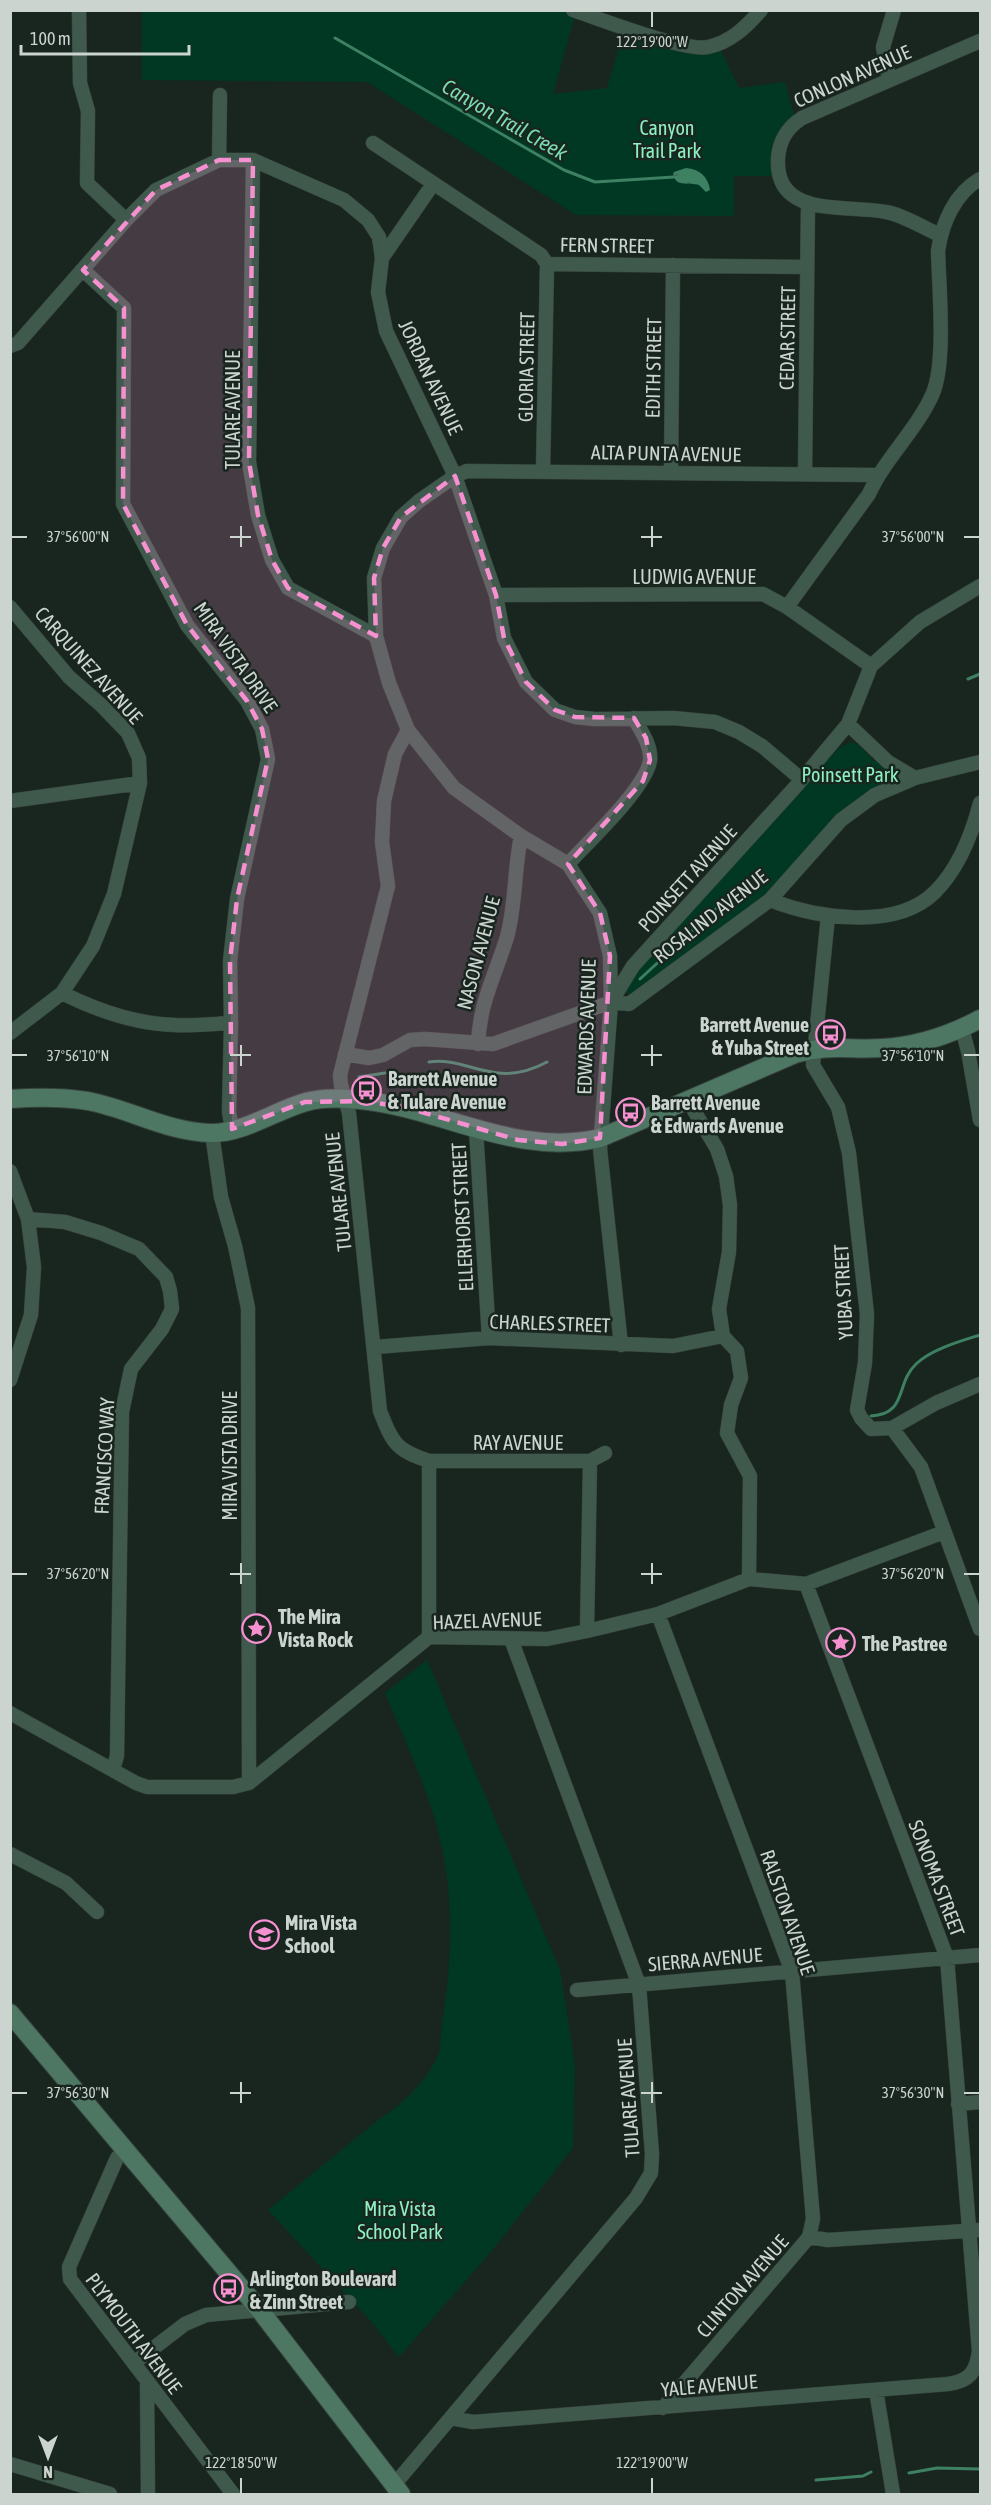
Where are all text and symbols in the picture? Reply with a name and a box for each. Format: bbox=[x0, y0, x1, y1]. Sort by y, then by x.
scale bar bbox=[21, 18, 189, 56]
text: 100 m bbox=[30, 28, 71, 49]
text: 122°19'00"W bbox=[616, 33, 688, 50]
street label: CONLON AVENUE bbox=[790, 40, 914, 112]
water label: Canyon Trail Creek bbox=[438, 74, 572, 165]
park label: Canyon Trail Park bbox=[633, 116, 701, 162]
street label: FERN STREET bbox=[560, 233, 654, 257]
street label: CEDAR STREET bbox=[775, 285, 799, 390]
street label: GLORIA STREET bbox=[514, 311, 538, 422]
street label: JORDAN AVENUE bbox=[394, 316, 468, 438]
street label: EDITH STREET bbox=[641, 317, 665, 419]
street label: TULARE AVENUE bbox=[221, 350, 244, 470]
street label: ALTA PUNTA AVENUE bbox=[591, 440, 742, 466]
text: 37°56'00"N bbox=[47, 528, 109, 545]
text: 37°56'00"N bbox=[882, 528, 944, 545]
street label: LUDWIG AVENUE bbox=[632, 565, 756, 588]
street label: MIRA VISTA DRIVE bbox=[189, 597, 283, 717]
street label: CARQUINEZ AVENUE bbox=[31, 602, 148, 728]
park label: Poinsett Park bbox=[801, 763, 899, 786]
street label: POINSETT AVENUE bbox=[633, 820, 741, 936]
street label: ROSALIND AVENUE bbox=[649, 864, 772, 968]
street label: NASON AVENUE bbox=[452, 894, 504, 1012]
street label: EDWARDS AVENUE bbox=[572, 958, 600, 1095]
place label: Barrett Avenue & Yuba Street bbox=[700, 1013, 809, 1059]
bus stop icon: Barrett Avenue & Yuba Street bbox=[814, 1019, 846, 1051]
text: 37°56'10"N bbox=[47, 1047, 109, 1064]
text: 37°56'10"N bbox=[882, 1047, 944, 1064]
place label: Barrett Avenue & Tulare Avenue bbox=[388, 1067, 506, 1113]
bus stop icon: Barrett Avenue & Tulare Avenue bbox=[351, 1074, 383, 1106]
place label: Barrett Avenue & Edwards Avenue bbox=[651, 1091, 784, 1137]
bus stop icon: Barrett Avenue & Edwards Avenue bbox=[614, 1097, 646, 1129]
street label: TULARE AVENUE bbox=[320, 1131, 356, 1252]
street label: ELLERHORST STREET bbox=[447, 1142, 477, 1292]
street label: YUBA STREET bbox=[829, 1243, 857, 1340]
street label: CHARLES STREET bbox=[489, 1309, 611, 1337]
street label: MIRA VISTA DRIVE bbox=[218, 1391, 241, 1521]
street label: FRANCISCO WAY bbox=[89, 1397, 119, 1515]
street label: RAY AVENUE bbox=[473, 1431, 564, 1454]
text: 37°56'20"N bbox=[47, 1565, 109, 1582]
text: 37°56'20"N bbox=[882, 1565, 944, 1582]
place label: The Mira Vista Rock bbox=[277, 1605, 353, 1651]
street label: HAZEL AVENUE bbox=[432, 1607, 542, 1633]
place icon: The Mira Vista Rock bbox=[241, 1612, 273, 1644]
place icon: The Pastree bbox=[825, 1627, 857, 1659]
place label: The Pastree bbox=[862, 1632, 947, 1655]
street label: SONOMA STREET bbox=[904, 1817, 970, 1940]
street label: RALSTON AVENUE bbox=[756, 1847, 820, 1978]
place label: Mira Vista School bbox=[285, 1911, 357, 1957]
school or university icon: Mira Vista School bbox=[248, 1918, 280, 1950]
street label: SIERRA AVENUE bbox=[647, 1943, 763, 1975]
street label: TULARE AVENUE bbox=[612, 2037, 644, 2158]
text: 37°56'30"N bbox=[47, 2084, 109, 2101]
text: 37°56'30"N bbox=[882, 2084, 944, 2101]
park label: Mira Vista School Park bbox=[357, 2197, 443, 2243]
street label: CLINTON AVENUE bbox=[691, 2230, 793, 2342]
place label: Arlington Boulevard & Zinn Street bbox=[249, 2267, 397, 2313]
street label: PLYMOUTH AVENUE bbox=[81, 2268, 187, 2398]
bus stop icon: Arlington Boulevard & Zinn Street bbox=[213, 2273, 245, 2305]
street label: YALE AVENUE bbox=[660, 2369, 759, 2401]
north arrow bbox=[18, 2427, 78, 2487]
text: 122°18'50"W bbox=[205, 2454, 277, 2471]
text: 122°19'00"W bbox=[616, 2454, 688, 2471]
text: N bbox=[43, 2463, 53, 2481]

